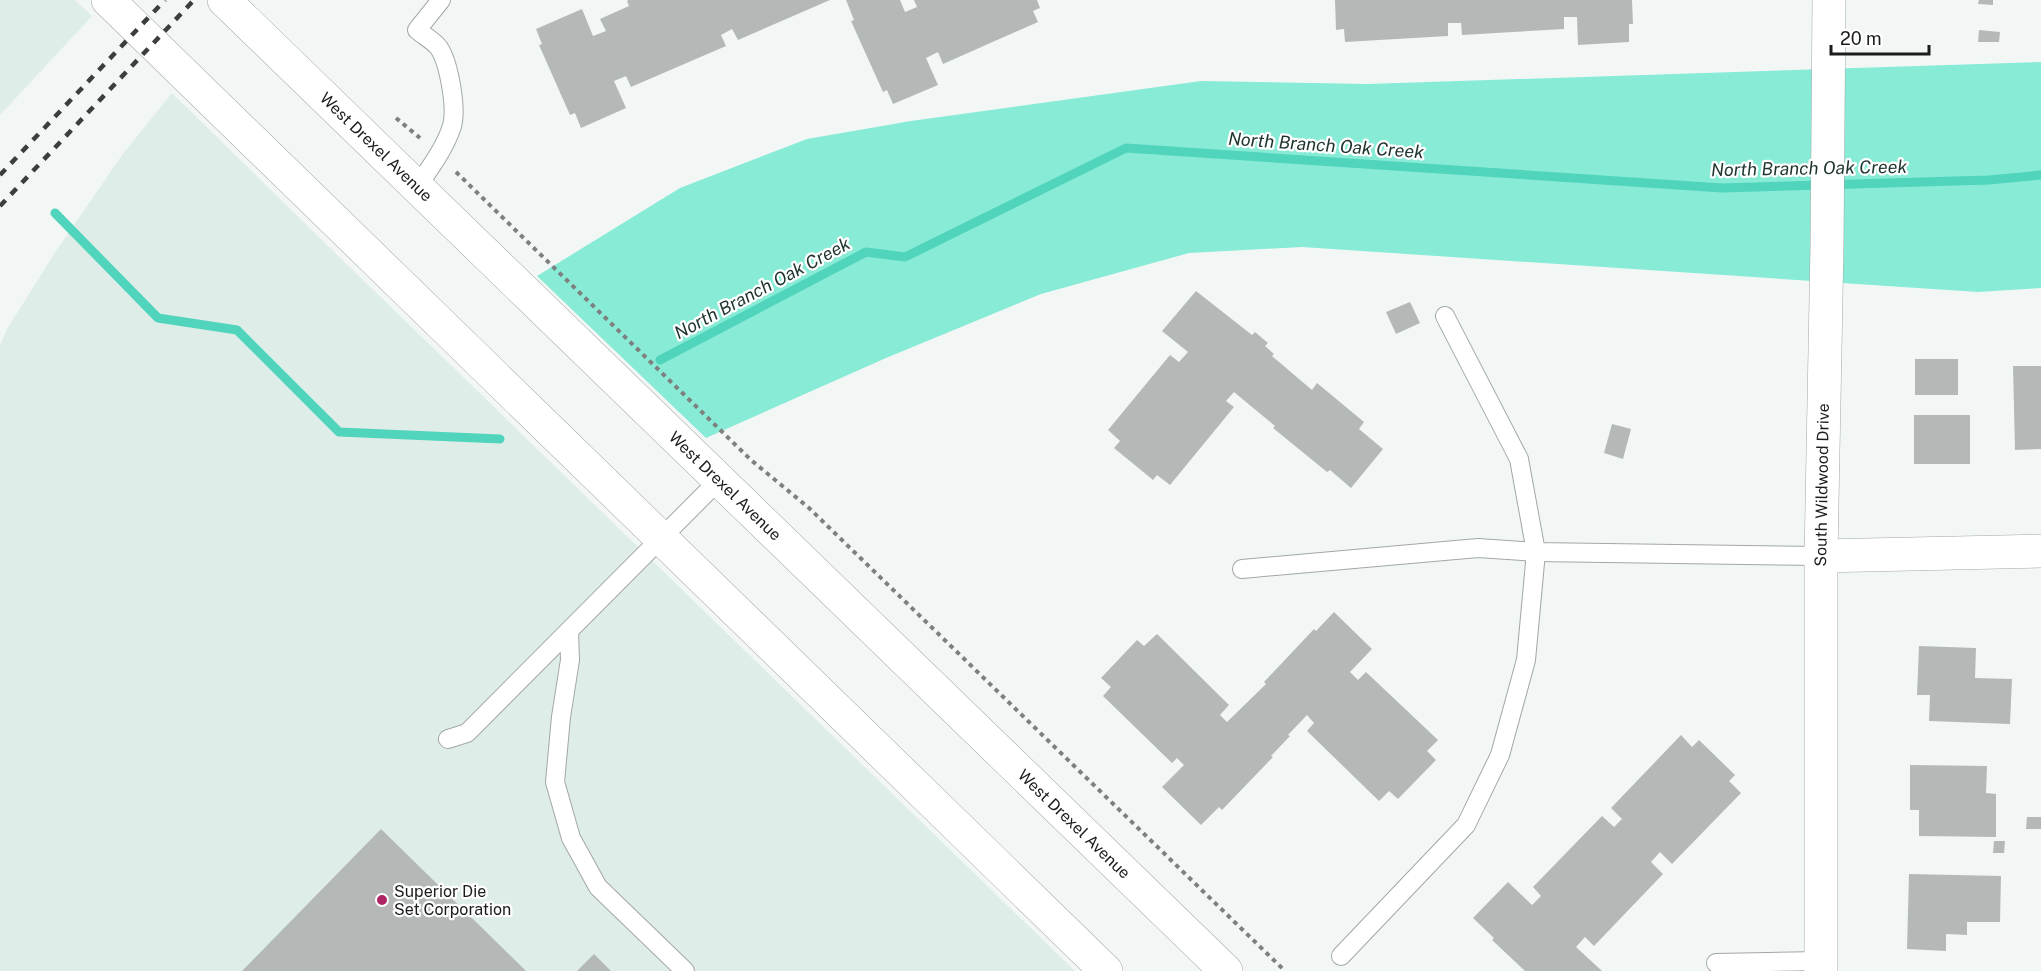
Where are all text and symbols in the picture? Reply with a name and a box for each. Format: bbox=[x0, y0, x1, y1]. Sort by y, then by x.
scale bar bbox=[1831, 18, 1928, 56]
text: 20 m bbox=[1840, 28, 1882, 49]
street label: West Drexel Avenue bbox=[316, 88, 436, 206]
water label: North Branch Oak Creek bbox=[1227, 128, 1425, 162]
water label: North Branch Oak Creek bbox=[1711, 156, 1908, 180]
water label: North Branch Oak Creek bbox=[670, 233, 854, 343]
street label: South Wildwood Drive bbox=[1811, 403, 1833, 567]
street label: West Drexel Avenue bbox=[665, 427, 785, 545]
street label: West Drexel Avenue bbox=[1014, 765, 1134, 883]
place label: Superior Die Set Corporation bbox=[394, 882, 511, 919]
marker: Superior Die Set Corporation bbox=[375, 893, 389, 907]

